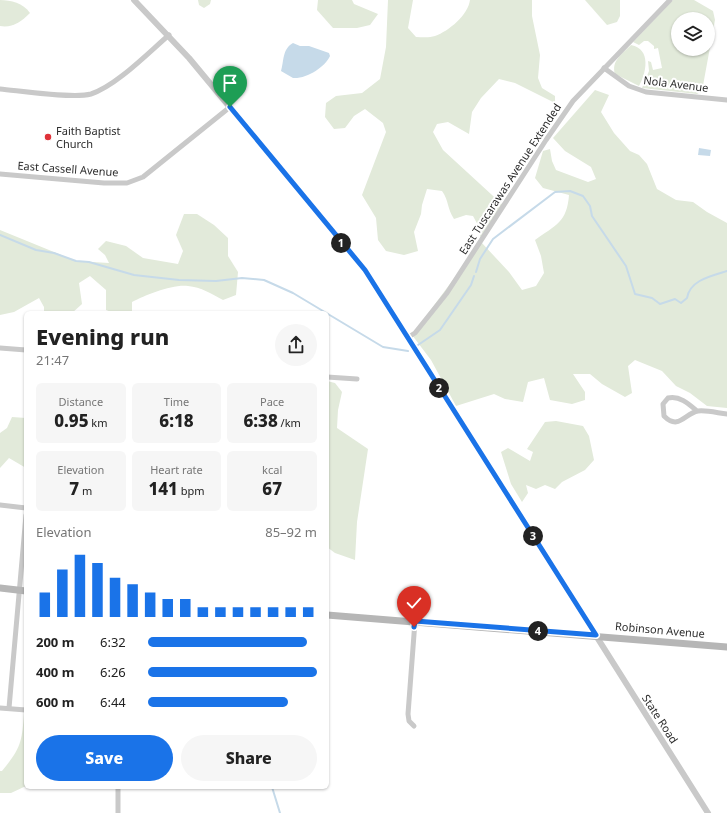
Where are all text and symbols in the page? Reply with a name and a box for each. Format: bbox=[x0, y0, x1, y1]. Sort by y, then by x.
map controls bbox=[671, 12, 715, 56]
button: layers bbox=[671, 12, 715, 56]
pin bbox=[213, 66, 247, 107]
icon: arrive bbox=[219, 72, 241, 94]
street label: Nola Avenue bbox=[643, 72, 709, 95]
street label: East Tuscarawas Avenue Extended bbox=[455, 100, 564, 257]
place label: Faith Baptist Church bbox=[56, 123, 121, 151]
marker: Faith Baptist Church bbox=[43, 132, 53, 142]
street label: East Cassell Avenue bbox=[17, 157, 119, 180]
pin: 1 bbox=[331, 233, 351, 253]
text: 1 bbox=[338, 235, 344, 250]
text: Evening run bbox=[36, 321, 169, 351]
button: share bbox=[275, 324, 317, 366]
text: 21:47 bbox=[36, 351, 69, 369]
pin: 2 bbox=[429, 378, 449, 398]
text: 2 bbox=[436, 380, 442, 395]
text: Distance bbox=[59, 394, 103, 409]
text: Time bbox=[164, 394, 189, 409]
text: Pace bbox=[260, 394, 284, 409]
text: 0.95 bbox=[54, 409, 88, 432]
text: 6:18 bbox=[159, 409, 194, 432]
text: 6:38 bbox=[243, 409, 278, 432]
text: km bbox=[88, 415, 108, 430]
text: /km bbox=[278, 415, 301, 430]
text: Elevation bbox=[57, 462, 104, 477]
text: Heart rate bbox=[150, 462, 203, 477]
text: kcal bbox=[262, 462, 282, 477]
text: 7 bbox=[69, 477, 79, 500]
text: 141 bbox=[148, 477, 178, 500]
text: 67 bbox=[262, 477, 282, 500]
text: m bbox=[79, 483, 92, 498]
text: bpm bbox=[178, 483, 205, 498]
text: Elevation bbox=[36, 523, 92, 541]
text: 85–92 m bbox=[265, 523, 317, 541]
pin: 3 bbox=[523, 526, 543, 546]
text: 3 bbox=[530, 528, 536, 543]
pin bbox=[397, 586, 431, 627]
icon: check bbox=[403, 592, 425, 614]
street label: Robinson Avenue bbox=[615, 618, 706, 641]
pin: 4 bbox=[528, 621, 548, 641]
text: 4 bbox=[535, 623, 541, 638]
text: 200 m bbox=[36, 633, 74, 651]
text: 6:32 bbox=[100, 633, 126, 651]
text: 400 m bbox=[36, 663, 74, 681]
text: 6:26 bbox=[100, 663, 126, 681]
street label: State Road bbox=[639, 691, 682, 746]
text: 600 m bbox=[36, 693, 74, 711]
text: 6:44 bbox=[100, 693, 126, 711]
button: Save bbox=[36, 735, 173, 781]
button: Share bbox=[181, 735, 317, 781]

